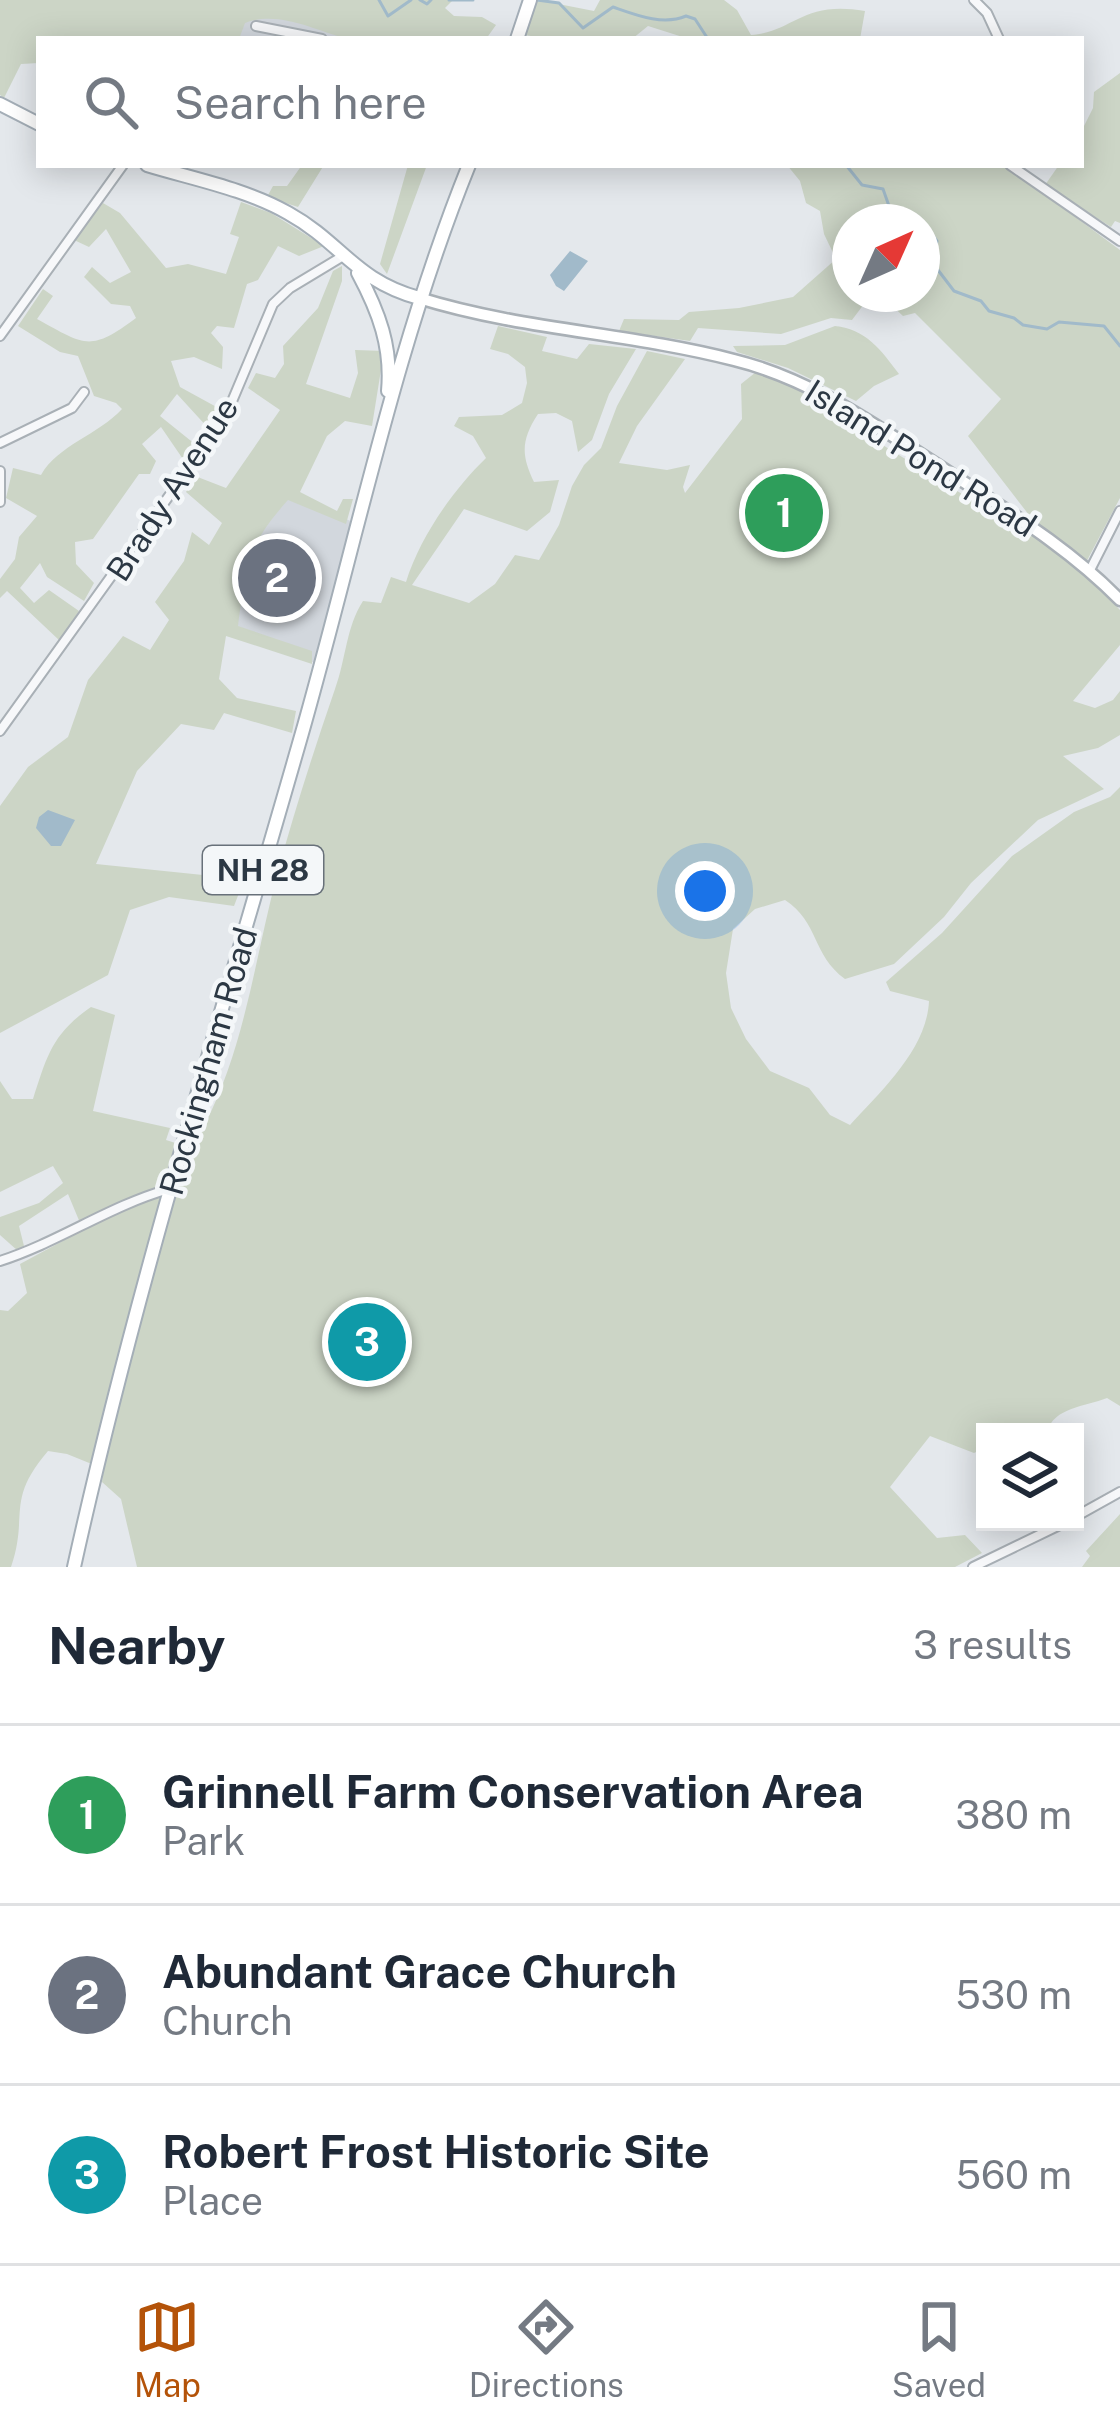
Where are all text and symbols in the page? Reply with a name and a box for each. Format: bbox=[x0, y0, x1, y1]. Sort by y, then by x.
search box bbox=[36, 36, 1084, 168]
icon: search bbox=[78, 69, 144, 135]
text: Search here bbox=[174, 76, 427, 129]
north arrow bbox=[832, 204, 940, 312]
street label: Island Pond Road bbox=[798, 372, 1044, 544]
street label: Brady Avenue bbox=[99, 390, 245, 588]
pin: 1 bbox=[745, 468, 823, 558]
pin: 2 bbox=[238, 533, 316, 623]
road number: NH 28 bbox=[203, 846, 323, 894]
your location bbox=[675, 861, 735, 921]
street label: Rockingham Road bbox=[152, 923, 264, 1199]
pin: 3 bbox=[328, 1297, 406, 1387]
map controls bbox=[976, 1423, 1084, 1531]
button: layers bbox=[976, 1423, 1084, 1531]
text: Nearby bbox=[48, 1616, 225, 1675]
text: 3 results bbox=[913, 1622, 1072, 1668]
text: Grinnell Farm Conservation Area bbox=[162, 1765, 864, 1818]
text: 1 bbox=[79, 1792, 95, 1838]
text: 380 m bbox=[956, 1792, 1072, 1838]
text: Park bbox=[162, 1818, 245, 1864]
text: Abundant Grace Church bbox=[162, 1945, 677, 1998]
text: 2 bbox=[75, 1972, 99, 2018]
text: 530 m bbox=[956, 1972, 1072, 2018]
text: Church bbox=[162, 1998, 293, 2044]
text: Robert Frost Historic Site bbox=[162, 2125, 710, 2178]
text: 3 bbox=[74, 2152, 100, 2198]
text: 560 m bbox=[956, 2152, 1072, 2198]
text: Place bbox=[162, 2178, 263, 2224]
tab: Map bbox=[134, 2294, 201, 2404]
tab: Directions bbox=[469, 2294, 624, 2404]
tab: Saved bbox=[892, 2294, 986, 2404]

